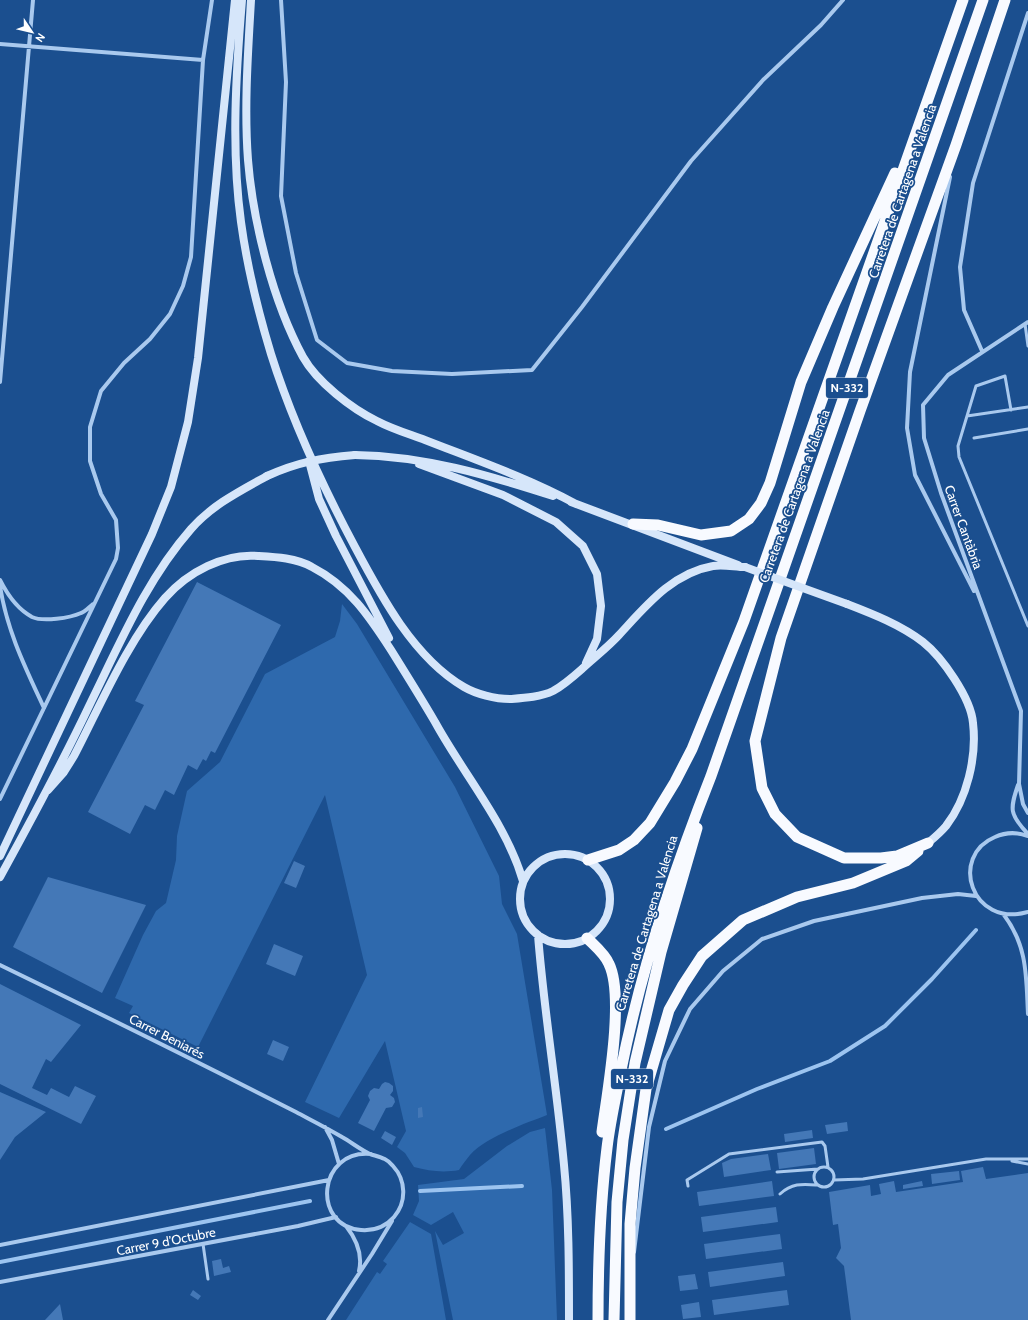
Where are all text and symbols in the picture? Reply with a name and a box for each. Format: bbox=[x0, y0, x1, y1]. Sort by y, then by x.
north arrow bbox=[12, 12, 52, 52]
text: N bbox=[32, 31, 48, 45]
street label: Carretera de Cartagena a Valencia bbox=[865, 101, 940, 280]
road number: N-332 bbox=[826, 378, 868, 398]
street label: Carretera de Cartagena a Valencia bbox=[755, 407, 833, 585]
street label: Carrer Cantàbria bbox=[941, 483, 987, 572]
street label: Carretera de Cartagena a Valencia bbox=[612, 832, 681, 1013]
street label: Carrer Beniarés bbox=[127, 1010, 208, 1062]
road number: N-332 bbox=[611, 1069, 653, 1089]
street label: Carrer 9 d’Octubre bbox=[115, 1223, 217, 1258]

